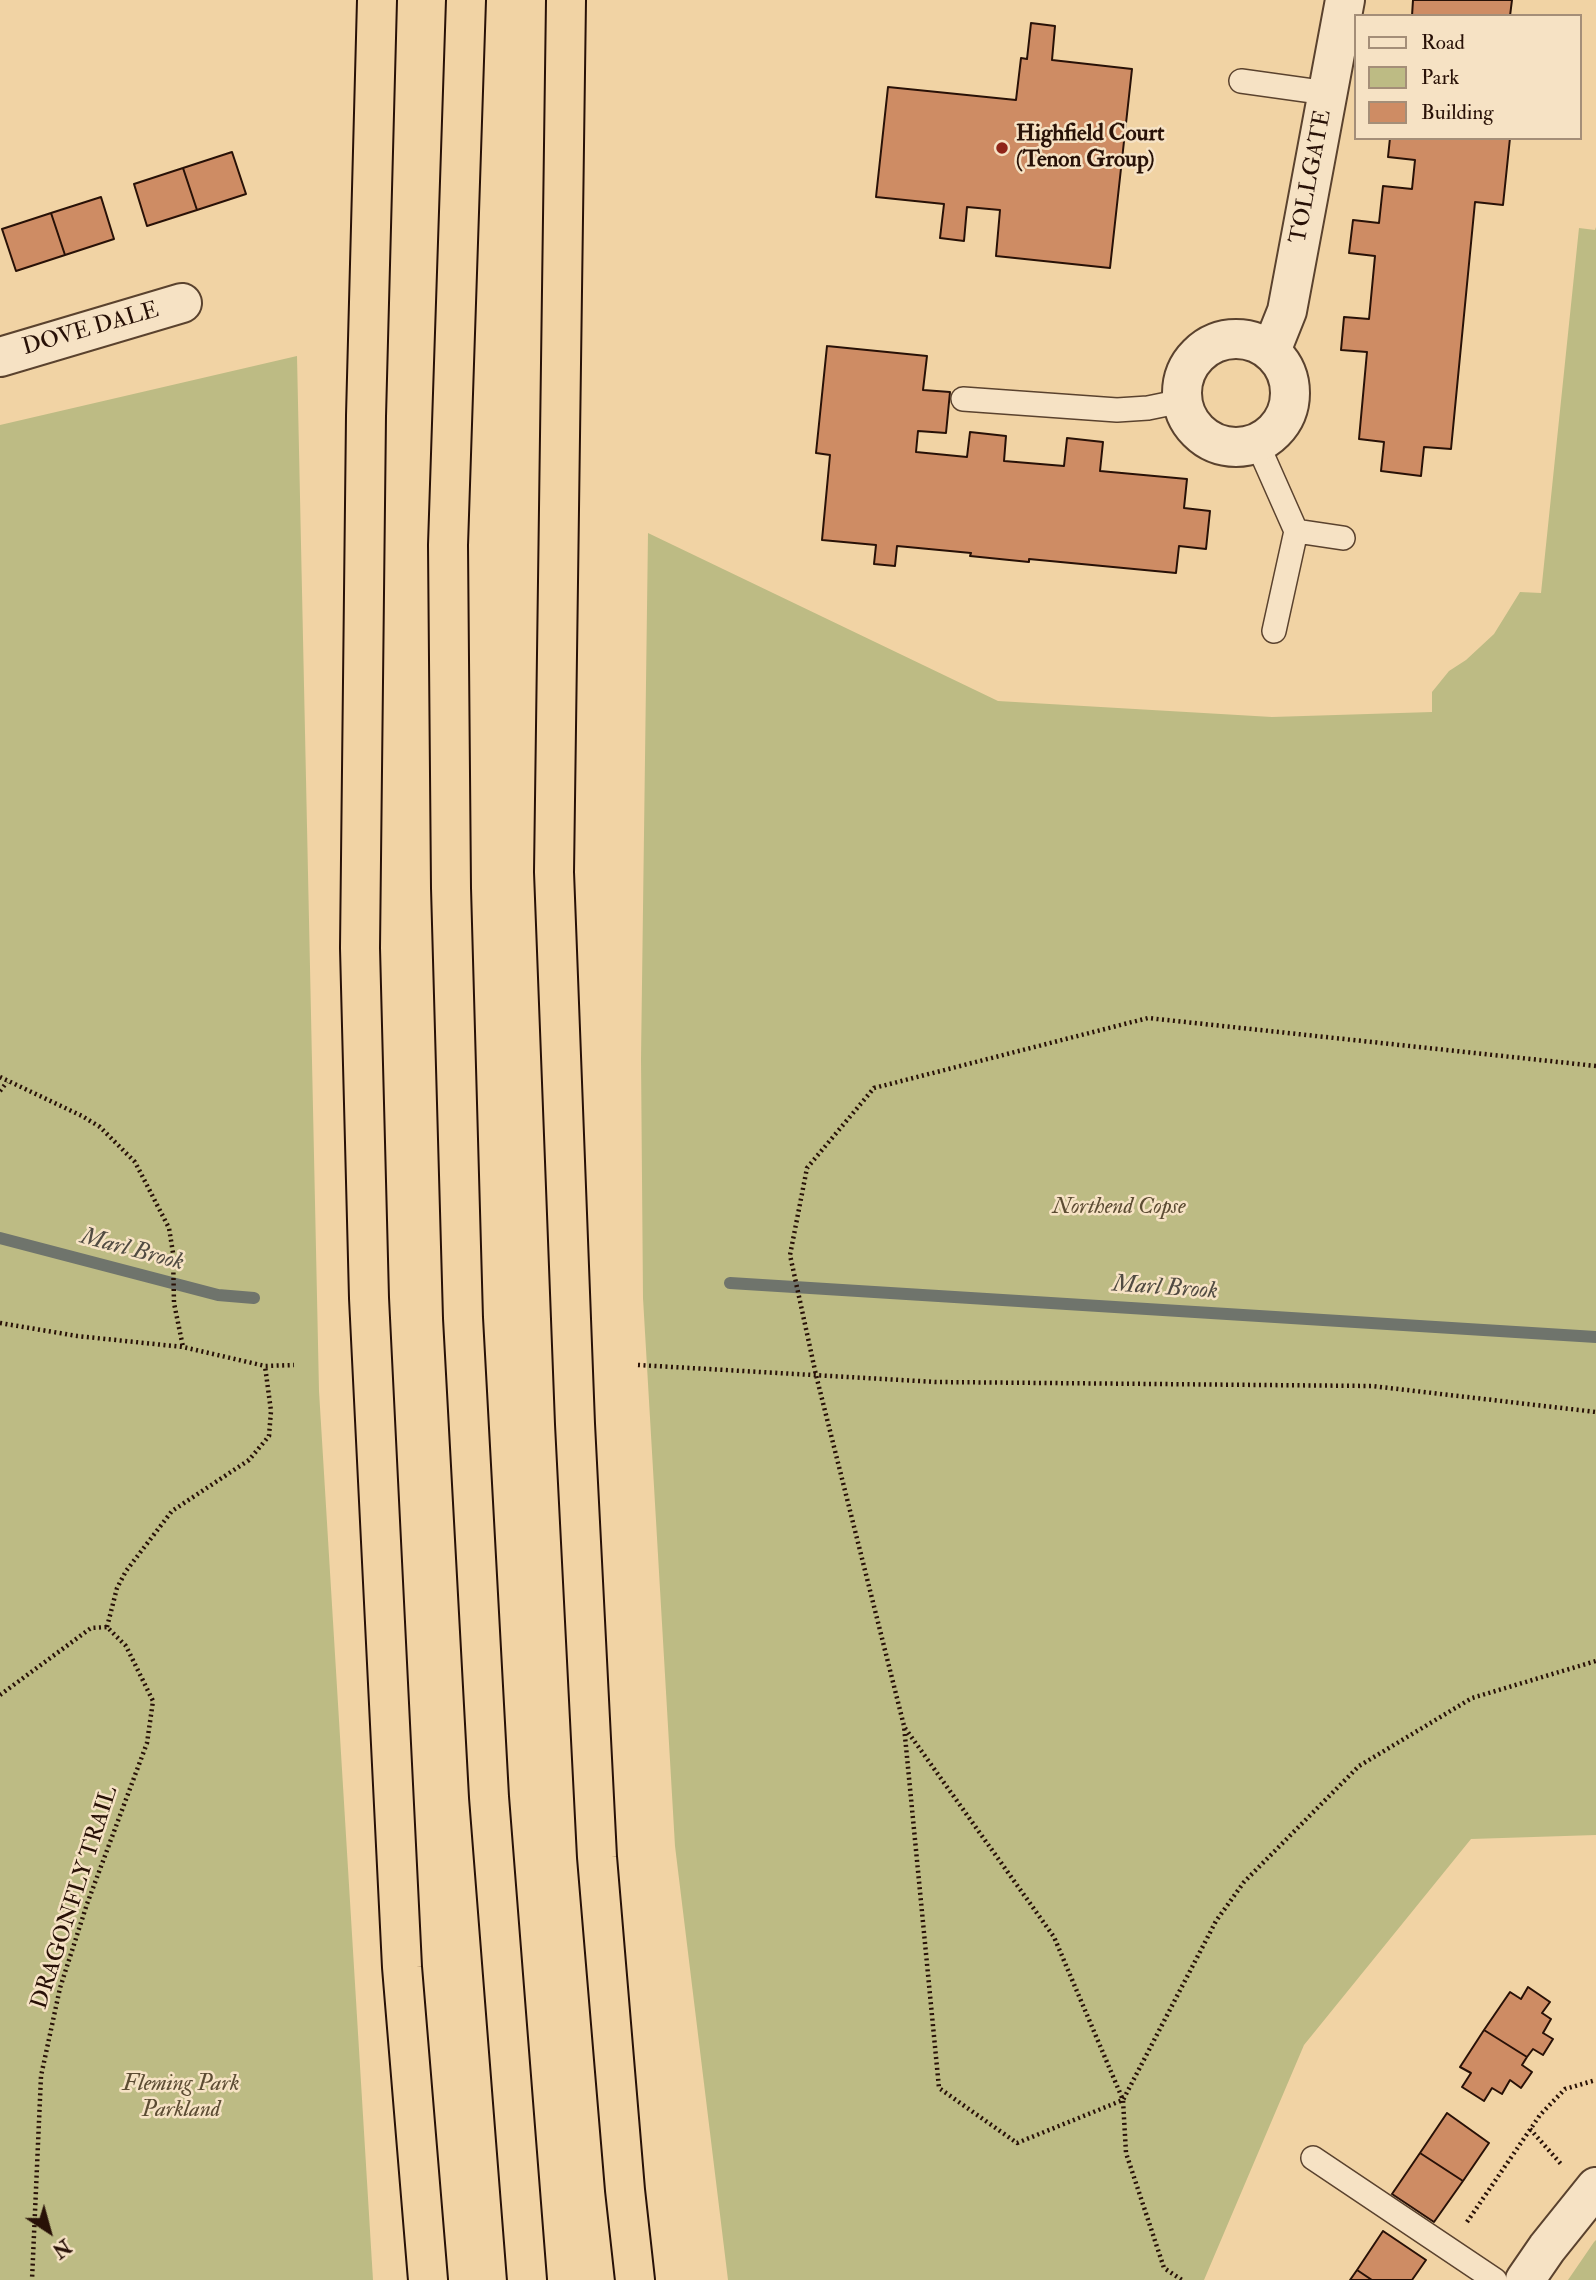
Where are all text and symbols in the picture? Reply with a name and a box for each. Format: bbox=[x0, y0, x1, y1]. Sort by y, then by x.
legend bbox=[1354, 14, 1582, 140]
text: Road bbox=[1421, 29, 1465, 56]
text: Park bbox=[1421, 64, 1459, 91]
text: Building bbox=[1421, 99, 1494, 126]
street label: TOLLGATE bbox=[1286, 108, 1338, 246]
place label: Highfield Court (Tenon Group) bbox=[1016, 121, 1164, 175]
marker: Highfield Court (Tenon Group) bbox=[994, 140, 1010, 156]
street label: DOVE DALE bbox=[20, 297, 162, 363]
park label: Northend Copse bbox=[1052, 1194, 1186, 1222]
water label: Marl Brook bbox=[77, 1223, 187, 1279]
water label: Marl Brook bbox=[1111, 1271, 1219, 1307]
street label: DRAGONFLY TRAIL bbox=[27, 1783, 125, 2013]
park label: Fleming Park Parkland bbox=[123, 2071, 239, 2125]
north arrow bbox=[14, 2196, 84, 2266]
text: N bbox=[47, 2233, 75, 2263]

